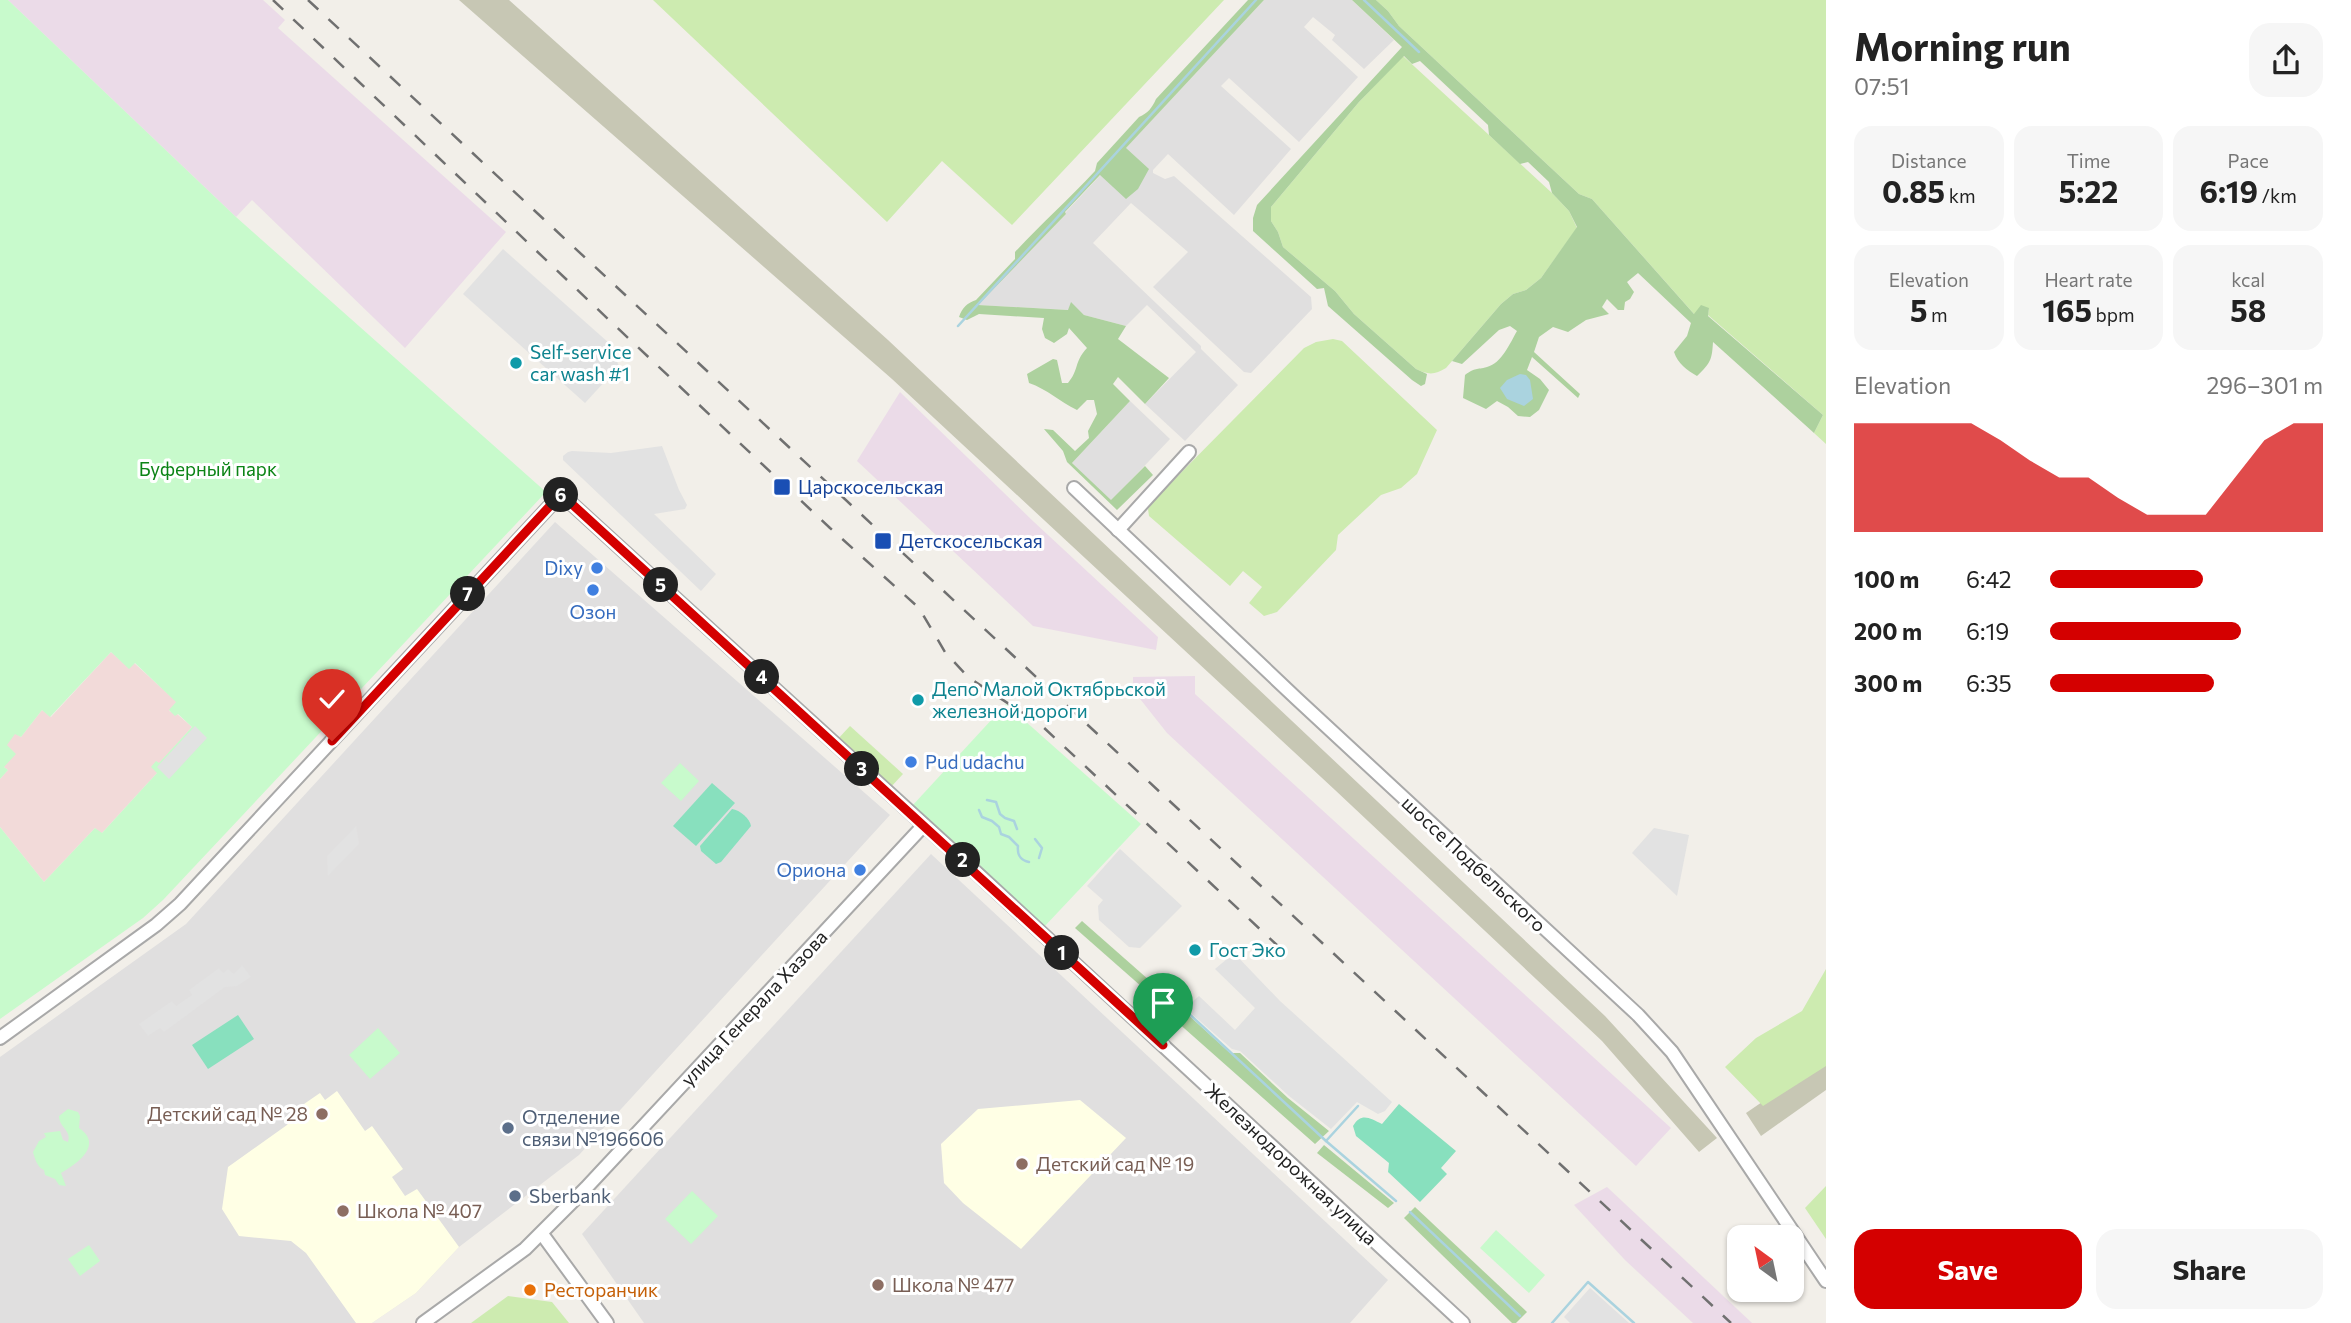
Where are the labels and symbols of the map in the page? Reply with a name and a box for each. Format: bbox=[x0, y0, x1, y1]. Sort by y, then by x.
place label: Self-service car wash #1 bbox=[530, 340, 631, 385]
marker: Self-service car wash #1 bbox=[508, 355, 524, 371]
park label: Буферный парк bbox=[139, 457, 277, 480]
place label: Царскосельская bbox=[798, 475, 944, 498]
pin: 6 bbox=[544, 477, 578, 512]
marker: Царскосельская bbox=[772, 477, 792, 497]
place label: Детскосельская bbox=[899, 529, 1043, 552]
marker: Детскосельская bbox=[873, 531, 893, 551]
place label: Dixy bbox=[544, 556, 583, 579]
marker: Dixy bbox=[589, 560, 605, 576]
pin: 5 bbox=[644, 568, 678, 602]
pin: 7 bbox=[450, 576, 486, 612]
marker: Озон bbox=[585, 582, 601, 598]
place label: Озон bbox=[570, 600, 616, 623]
pin: 4 bbox=[744, 660, 780, 694]
pin bbox=[302, 669, 362, 741]
place label: Депо Малой Октябрьской железной дороги bbox=[932, 677, 1166, 722]
marker: Депо Малой Октябрьской железной дороги bbox=[910, 692, 926, 708]
place label: Pud udachu bbox=[925, 750, 1025, 773]
pin: 3 bbox=[844, 752, 880, 786]
marker: Pud udachu bbox=[903, 754, 919, 770]
street label: шоссе Подбельского bbox=[1398, 791, 1551, 936]
pin: 2 bbox=[946, 842, 981, 878]
place label: Ориона bbox=[776, 858, 846, 881]
marker: Ориона bbox=[852, 862, 868, 878]
street label: улица Генерала Хазова bbox=[676, 925, 832, 1090]
pin: 1 bbox=[1044, 936, 1080, 970]
place label: Гост Эко bbox=[1209, 938, 1286, 961]
marker: Гост Эко bbox=[1187, 942, 1203, 958]
pin bbox=[1133, 973, 1193, 1045]
street label: Железнодорожная улица bbox=[1200, 1078, 1382, 1249]
place label: Детский сад № 28 bbox=[147, 1102, 308, 1125]
place label: Отделение связи №196606 bbox=[522, 1105, 664, 1150]
marker: Детский сад № 28 bbox=[314, 1106, 330, 1122]
marker: Отделение связи №196606 bbox=[500, 1120, 516, 1136]
place label: Детский сад № 19 bbox=[1036, 1152, 1194, 1175]
marker: Детский сад № 19 bbox=[1014, 1156, 1030, 1172]
place label: Sberbank bbox=[529, 1184, 611, 1207]
marker: Sberbank bbox=[507, 1188, 523, 1204]
place label: Школа № 407 bbox=[357, 1199, 482, 1222]
marker: Школа № 407 bbox=[335, 1203, 351, 1219]
north arrow bbox=[1727, 1225, 1804, 1302]
place label: Школа № 477 bbox=[892, 1273, 1014, 1296]
marker: Школа № 477 bbox=[870, 1277, 886, 1293]
place label: Ресторанчик bbox=[544, 1278, 658, 1301]
marker: Ресторанчик bbox=[522, 1282, 538, 1298]

